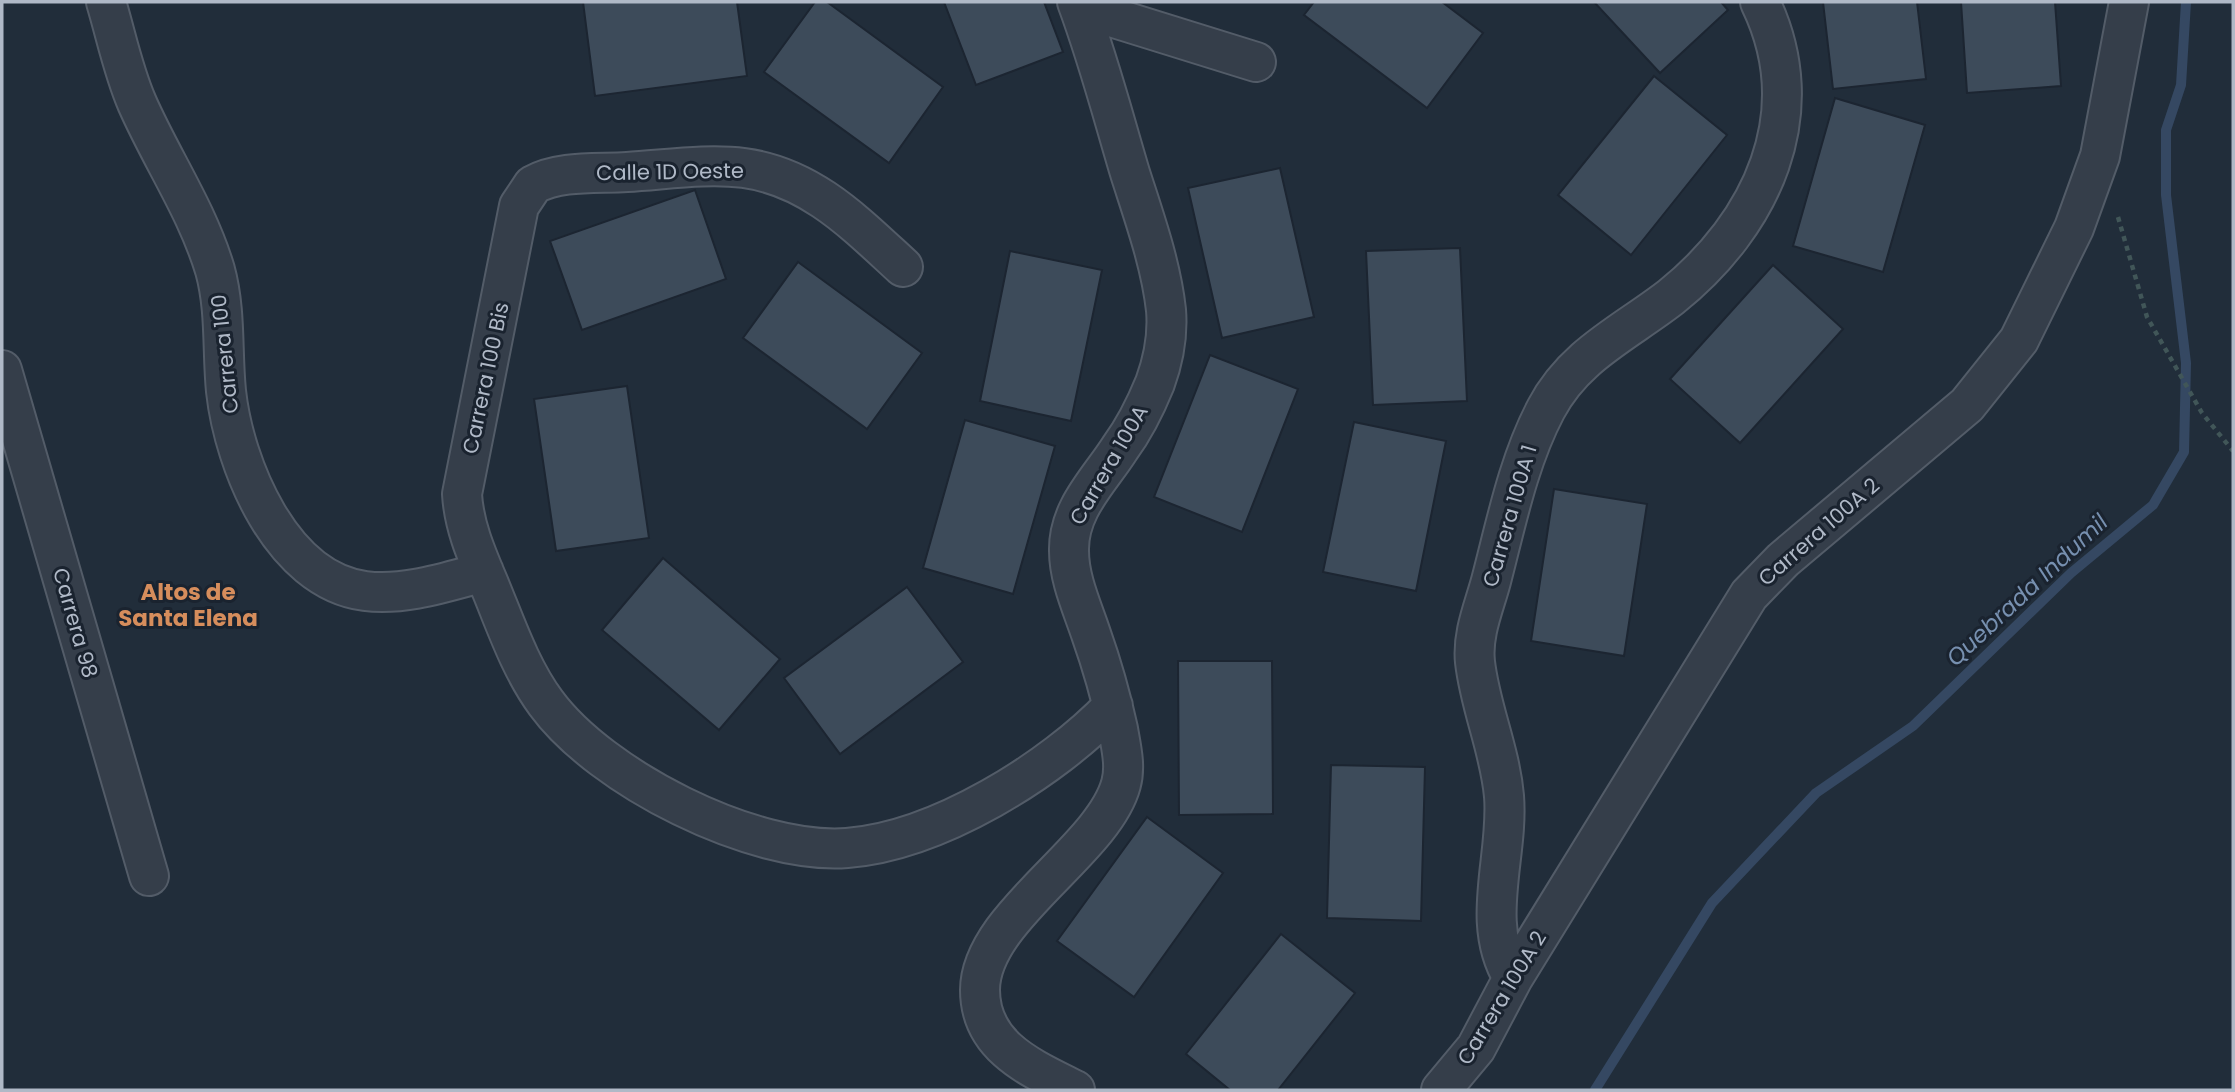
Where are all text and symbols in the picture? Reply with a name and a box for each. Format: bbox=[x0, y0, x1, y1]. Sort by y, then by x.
street label: Calle 1D Oeste bbox=[596, 156, 744, 187]
street label: Carrera 100 bbox=[204, 293, 245, 415]
street label: Carrera 100 Bis bbox=[455, 299, 516, 456]
street label: Carrera 100A bbox=[1063, 399, 1155, 530]
street label: Carrera 100A 1 bbox=[1475, 442, 1544, 590]
street label: Carrera 100A 2 bbox=[1752, 471, 1885, 592]
water label: Quebrada Indumil bbox=[1939, 506, 2115, 673]
street label: Carrera 98 bbox=[46, 564, 105, 681]
district label: Altos de Santa Elena bbox=[118, 576, 258, 634]
street label: Carrera 100A 2 bbox=[1450, 925, 1553, 1070]

